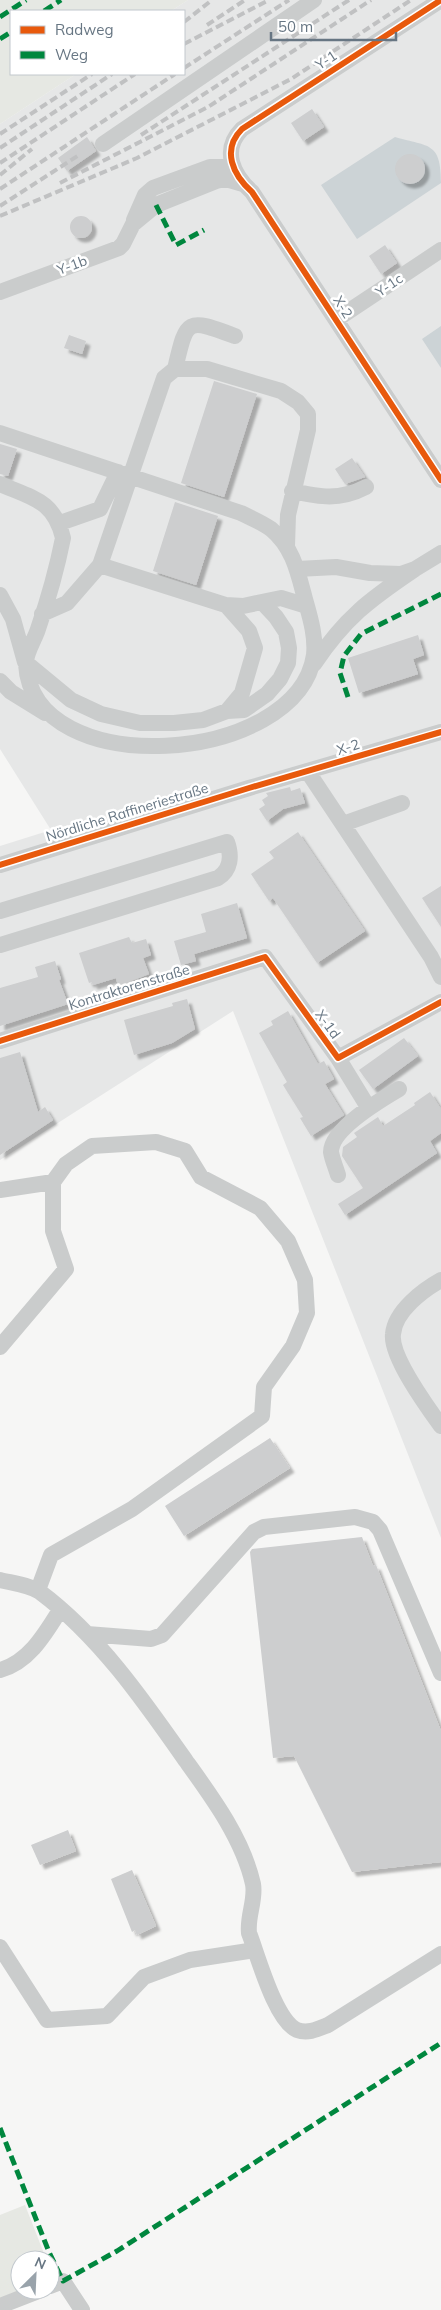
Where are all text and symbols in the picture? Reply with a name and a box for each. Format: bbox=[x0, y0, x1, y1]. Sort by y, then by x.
legend bbox=[10, 10, 185, 75]
scale bar bbox=[271, 10, 396, 42]
text: 50 m bbox=[278, 17, 313, 36]
text: Radweg bbox=[55, 20, 113, 39]
text: Weg bbox=[55, 45, 88, 64]
street label: Y-1 bbox=[311, 46, 340, 74]
street label: Y-1b bbox=[54, 251, 89, 279]
street label: Y-1c bbox=[371, 269, 406, 301]
street label: X-2 bbox=[329, 292, 357, 322]
street label: X-2 bbox=[334, 735, 362, 759]
street label: Nördliche Raffineriestraße bbox=[44, 779, 210, 845]
street label: Kontraktorenstraße bbox=[66, 960, 192, 1014]
street label: X-1d bbox=[311, 1006, 345, 1042]
north arrow bbox=[10, 2250, 60, 2300]
text: N bbox=[32, 2253, 49, 2273]

